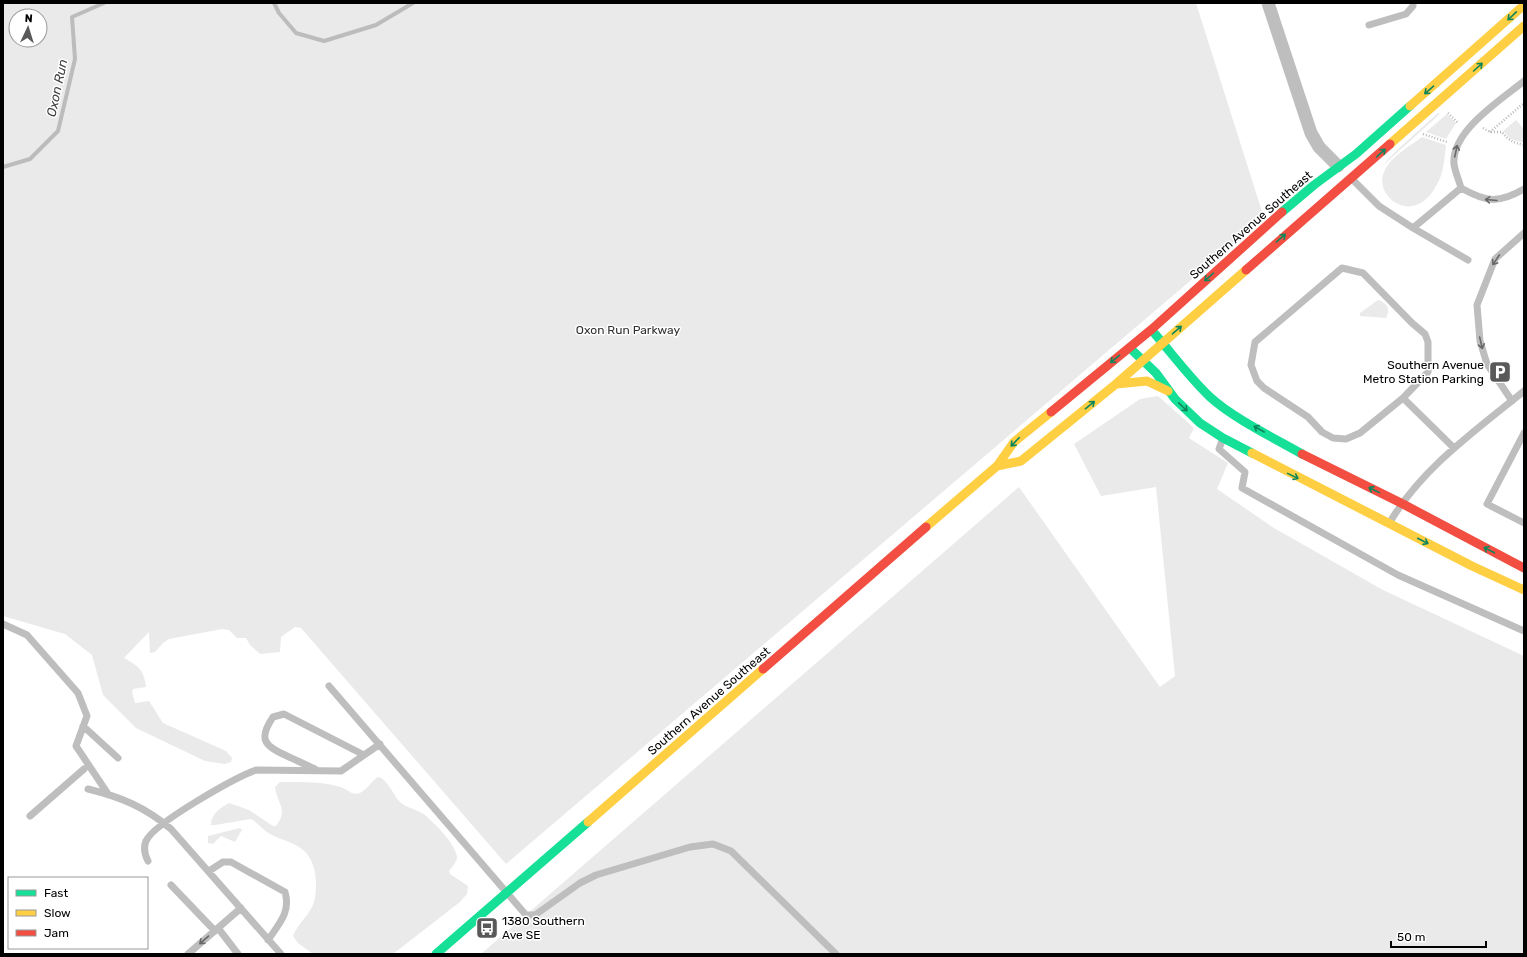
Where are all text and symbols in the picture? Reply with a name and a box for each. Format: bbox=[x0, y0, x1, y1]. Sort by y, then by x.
north arrow bbox=[8, 8, 48, 48]
one-way arrow bbox=[1508, 11, 1518, 20]
text: N bbox=[24, 12, 33, 25]
water label: Oxon Run bbox=[44, 58, 70, 118]
one-way arrow bbox=[1473, 62, 1483, 71]
one-way arrow bbox=[1424, 85, 1435, 94]
one-way arrow bbox=[1453, 145, 1461, 158]
one-way arrow bbox=[1375, 149, 1385, 158]
street label: Southern Avenue Southeast bbox=[1187, 168, 1315, 282]
one-way arrow bbox=[1485, 196, 1498, 203]
one-way arrow bbox=[1276, 234, 1286, 243]
one-way arrow bbox=[1492, 254, 1501, 265]
one-way arrow bbox=[1204, 273, 1214, 282]
park label: Oxon Run Parkway bbox=[576, 323, 681, 337]
one-way arrow bbox=[1172, 325, 1182, 335]
one-way arrow bbox=[1477, 337, 1485, 350]
one-way arrow bbox=[1109, 355, 1120, 363]
place label: Southern Avenue Metro Station Parking bbox=[1363, 358, 1484, 386]
parking icon: Southern Avenue Metro Station Parking bbox=[1487, 359, 1513, 385]
one-way arrow bbox=[1085, 400, 1096, 409]
one-way arrow bbox=[1178, 402, 1188, 412]
one-way arrow bbox=[1253, 424, 1265, 432]
one-way arrow bbox=[1010, 437, 1020, 447]
one-way arrow bbox=[1287, 472, 1299, 480]
one-way arrow bbox=[1368, 486, 1380, 493]
one-way arrow bbox=[1417, 538, 1429, 545]
one-way arrow bbox=[1484, 546, 1496, 553]
street label: Southern Avenue Southeast bbox=[645, 644, 773, 758]
legend bbox=[8, 877, 148, 949]
text: Fast bbox=[44, 886, 68, 900]
text: Slow bbox=[44, 906, 71, 920]
place label: 1380 Southern Ave SE bbox=[502, 914, 585, 942]
bus stop icon: 1380 Southern Ave SE bbox=[474, 915, 500, 941]
scale bar bbox=[1391, 923, 1486, 949]
text: Jam bbox=[44, 926, 69, 940]
text: 50 m bbox=[1397, 930, 1425, 944]
one-way arrow bbox=[199, 936, 209, 945]

